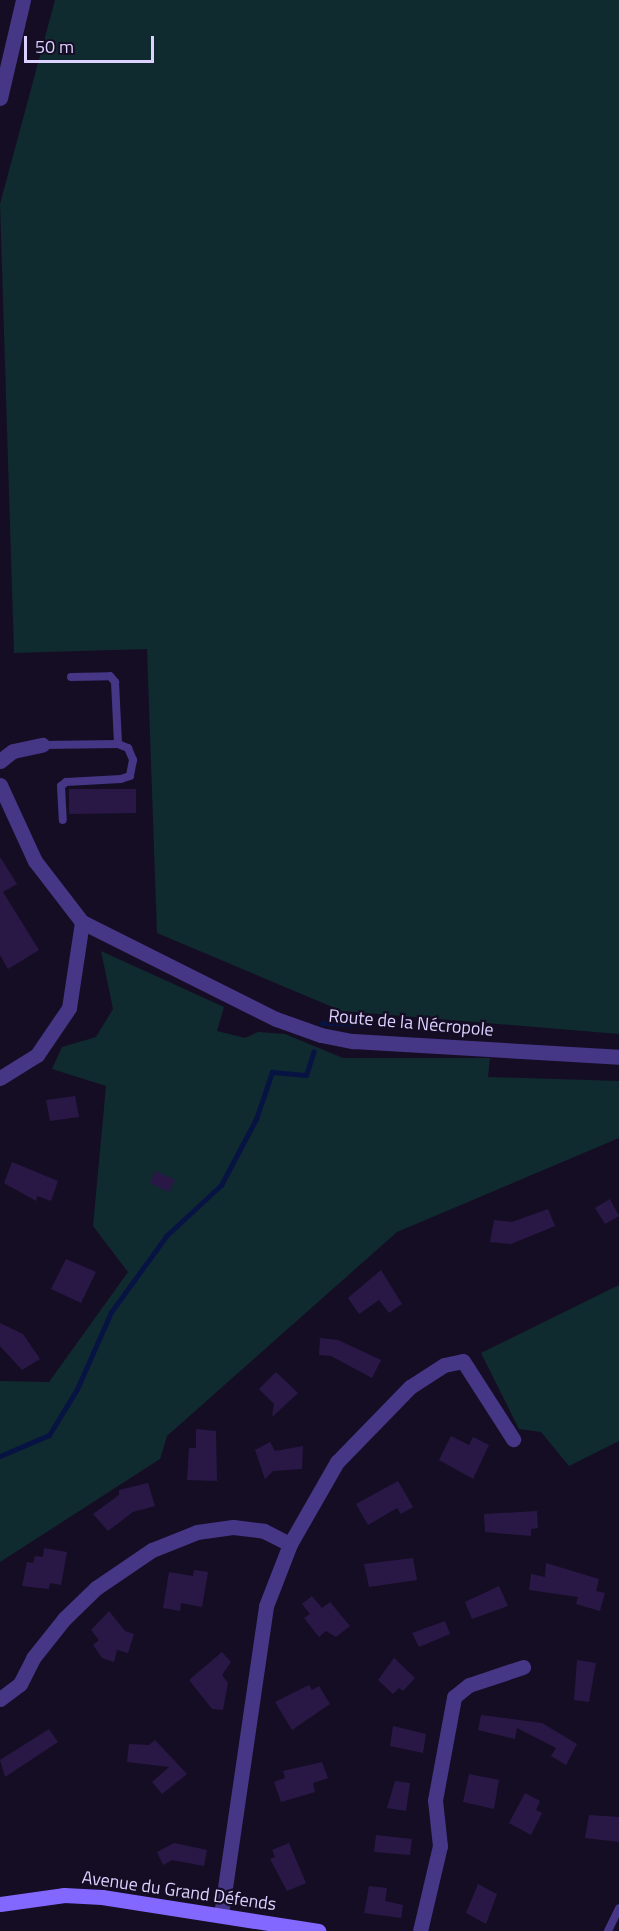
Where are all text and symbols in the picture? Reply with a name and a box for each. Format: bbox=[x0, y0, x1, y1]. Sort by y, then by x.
scale bar bbox=[27, 24, 158, 62]
text: 50 m bbox=[35, 33, 74, 60]
street label: Route de la Nécropole bbox=[327, 1005, 495, 1041]
street label: Avenue du Grand Défends bbox=[80, 1867, 278, 1915]

